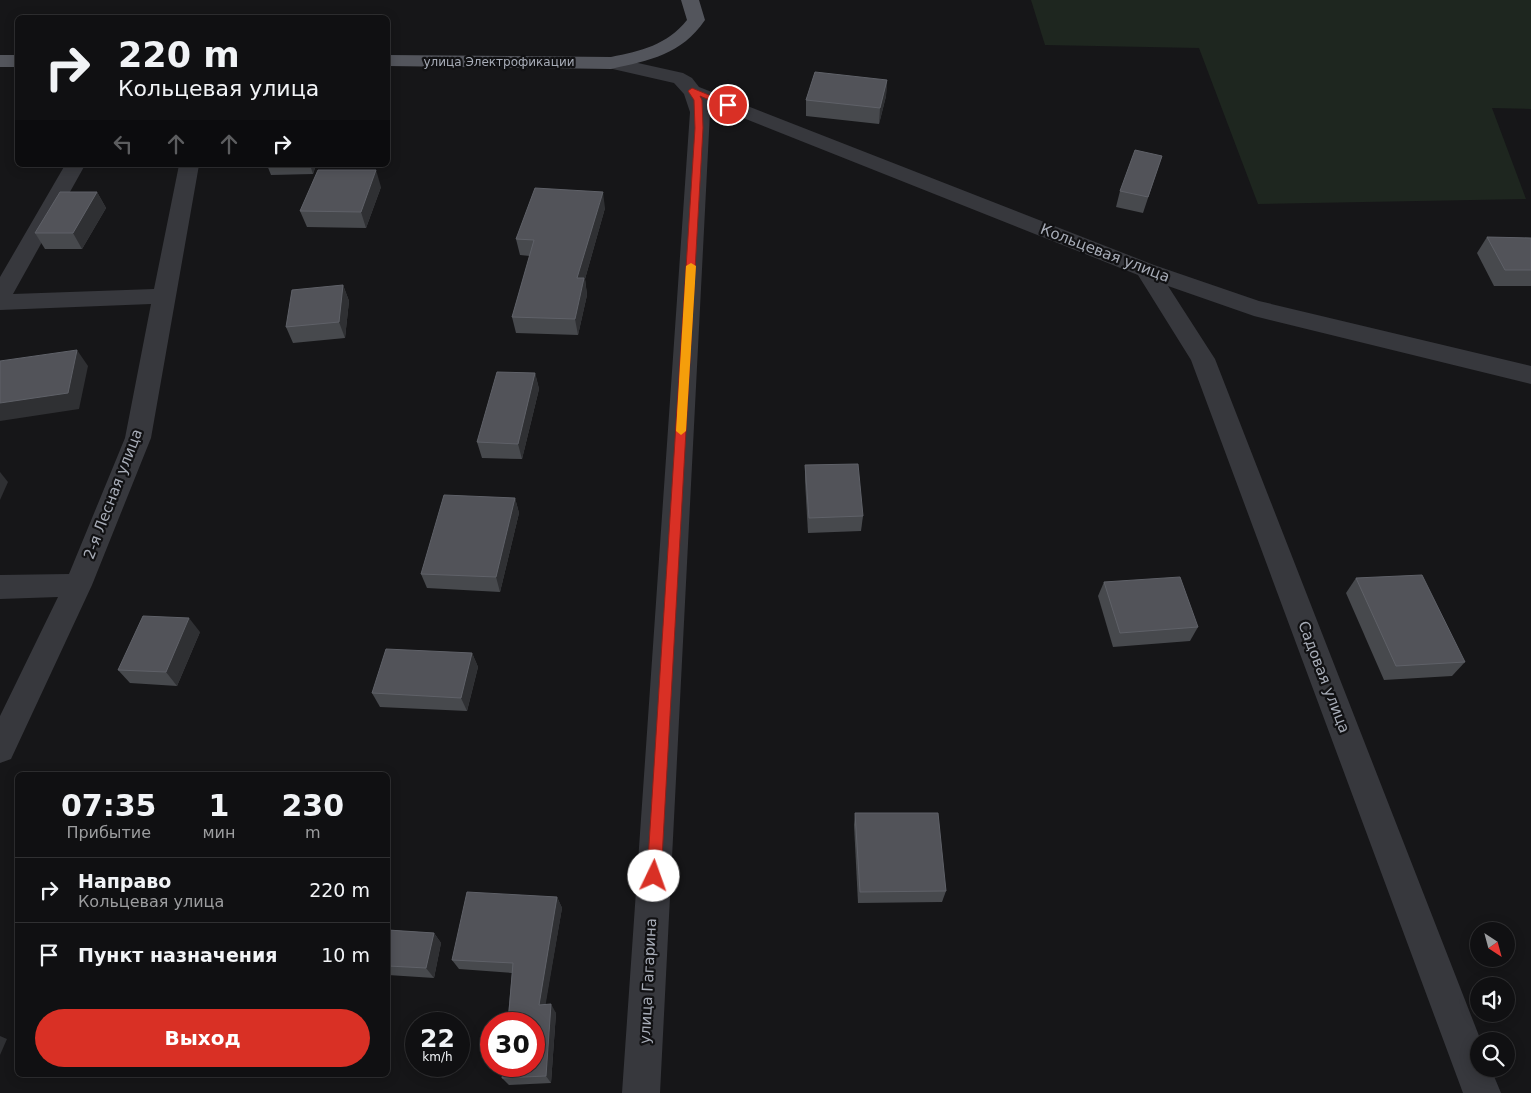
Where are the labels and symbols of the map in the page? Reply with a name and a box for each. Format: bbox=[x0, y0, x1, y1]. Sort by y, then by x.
street label: улица Электрофикации bbox=[424, 55, 574, 69]
pin bbox=[707, 84, 749, 126]
street label: Кольцевая улица bbox=[1038, 220, 1172, 286]
street label: 2-я Лесная улица bbox=[80, 426, 146, 562]
street label: Садовая улица bbox=[1294, 618, 1354, 736]
position arrow bbox=[627, 849, 679, 901]
street label: улица Гагарина bbox=[636, 918, 660, 1044]
north arrow bbox=[1470, 922, 1515, 968]
speed limit sign: 30 bbox=[480, 1012, 545, 1077]

